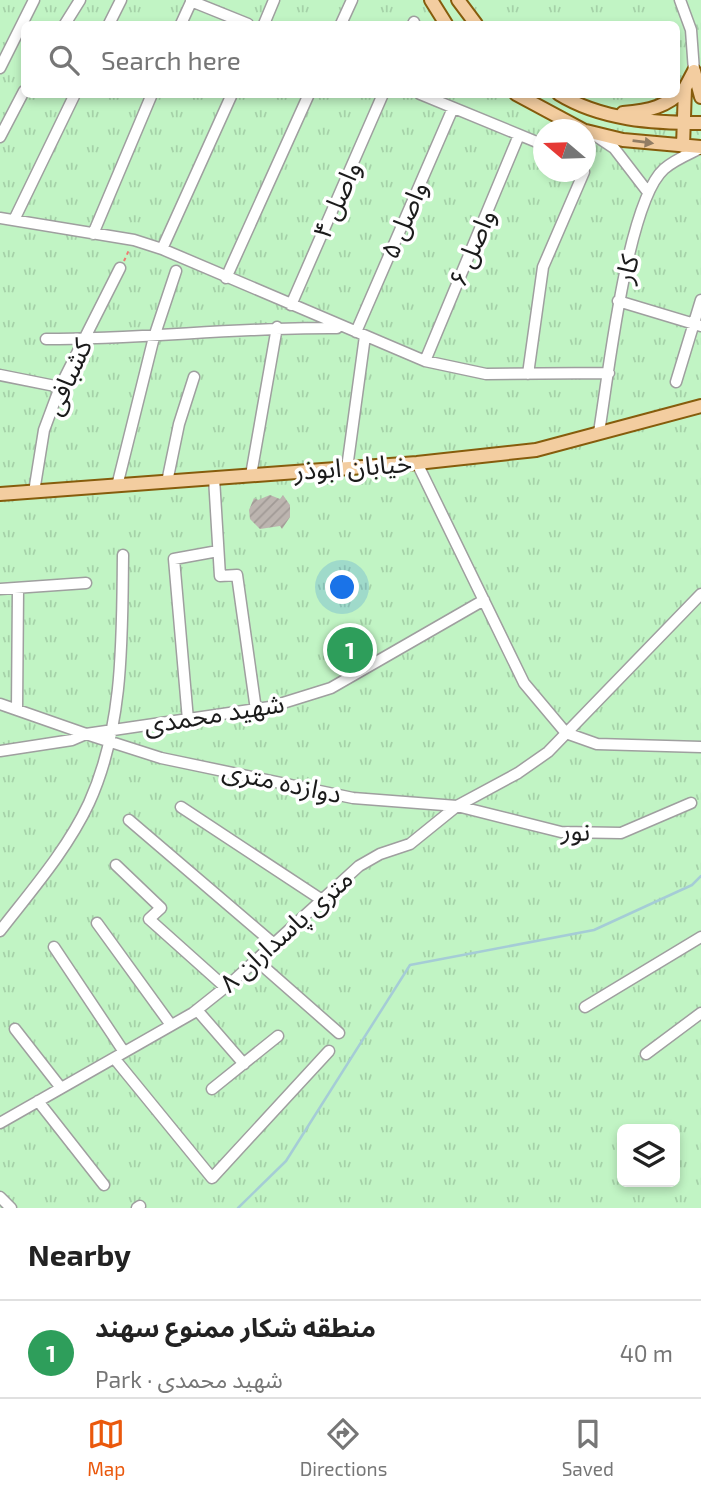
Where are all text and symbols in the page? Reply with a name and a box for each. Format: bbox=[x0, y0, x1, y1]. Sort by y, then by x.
search box bbox=[21, 21, 680, 98]
icon: search bbox=[45, 41, 83, 79]
text: Search here bbox=[101, 44, 241, 75]
north arrow bbox=[533, 119, 596, 182]
one-way arrow bbox=[632, 137, 654, 148]
street label: واصل ۴ bbox=[305, 156, 367, 243]
street label: واصل ۵ bbox=[373, 176, 434, 263]
street label: واصل ۶ bbox=[441, 204, 502, 291]
street label: کار bbox=[607, 251, 645, 287]
street label: کشبافی bbox=[36, 333, 98, 420]
street label: خیابان ابوذر bbox=[292, 446, 413, 486]
your location bbox=[325, 570, 359, 604]
pin: 1 bbox=[327, 624, 373, 676]
street label: شهید محمدی bbox=[141, 686, 286, 740]
street label: دوازده متری bbox=[220, 753, 345, 809]
street label: نور bbox=[560, 813, 592, 847]
street label: ۸ متری پاسداران bbox=[212, 862, 360, 1000]
map controls bbox=[617, 1124, 680, 1187]
button: layers bbox=[617, 1124, 680, 1187]
text: Nearby bbox=[28, 1236, 131, 1272]
text: منطقه شکار ممنوع سهند bbox=[95, 1311, 376, 1342]
text: 1 bbox=[46, 1339, 56, 1367]
text: 40 m bbox=[620, 1339, 673, 1367]
text: Park · شهید محمدی bbox=[95, 1365, 283, 1393]
tab: Map bbox=[87, 1415, 125, 1480]
tab: Directions bbox=[300, 1415, 387, 1480]
tab: Saved bbox=[562, 1415, 614, 1480]

